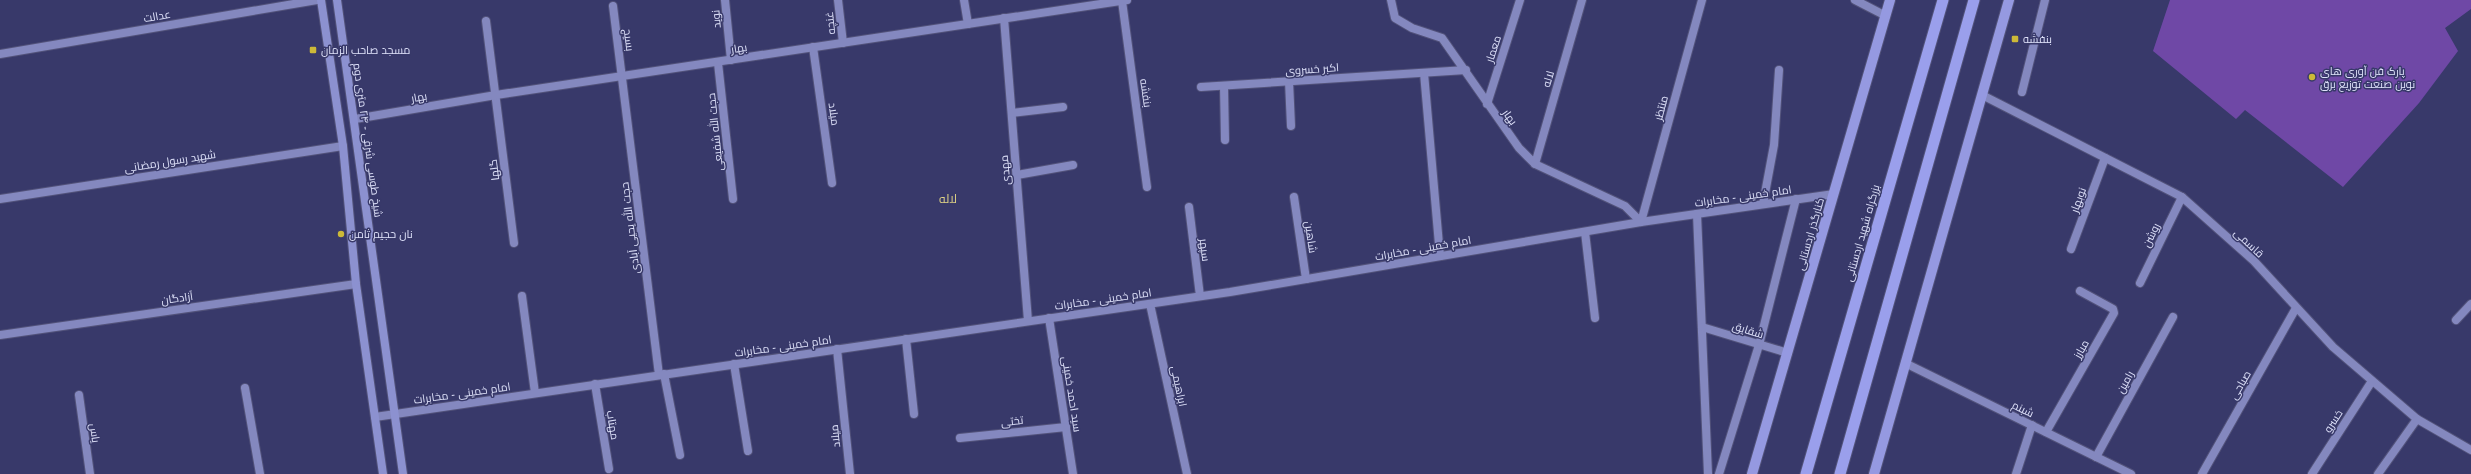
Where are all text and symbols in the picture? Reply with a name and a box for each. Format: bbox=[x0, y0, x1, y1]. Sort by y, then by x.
street label: عدالت bbox=[142, 8, 172, 24]
street label: نوید bbox=[709, 9, 724, 29]
street label: غنچه bbox=[823, 11, 838, 35]
street label: بسیج bbox=[620, 28, 636, 52]
place label: بنفشه bbox=[2023, 33, 2052, 45]
street label: معمار bbox=[1483, 34, 1504, 65]
marker: بنفشه bbox=[2010, 34, 2020, 44]
street label: بهار bbox=[729, 41, 748, 56]
place label: مسجد صاحب الزمان bbox=[321, 44, 410, 57]
marker: مسجد صاحب الزمان bbox=[308, 45, 318, 55]
street label: اکبر خسروی bbox=[1285, 61, 1339, 78]
street label: شیخ طوسی شرقی - ۲۴ متری دوم bbox=[349, 62, 385, 218]
place label: پارک فن آوری های نوین صنعت توزیع برق bbox=[2320, 65, 2415, 92]
street label: لاله bbox=[1540, 69, 1556, 89]
marker: پارک فن آوری های نوین صنعت توزیع برق bbox=[2307, 72, 2317, 82]
street label: بنفشه bbox=[1138, 78, 1154, 108]
street label: بهار bbox=[409, 90, 428, 105]
street label: حجت الله شفیعی bbox=[703, 92, 726, 172]
street label: منتظر bbox=[1652, 94, 1671, 123]
street label: میلاد bbox=[826, 102, 842, 126]
street label: بهار bbox=[1499, 106, 1520, 128]
street label: شهید رسول رمضانی bbox=[123, 148, 217, 175]
street label: مهدی bbox=[998, 154, 1013, 186]
street label: گلها bbox=[487, 159, 502, 181]
street label: حجت الله یحیی آبادی bbox=[616, 181, 643, 275]
street label: امام خمینی - مخابرات bbox=[1694, 183, 1792, 211]
street label: بزرگراه شهید اردستانی bbox=[1842, 183, 1883, 283]
street label: نوبهار bbox=[2068, 186, 2089, 215]
district label: لاله bbox=[939, 192, 957, 206]
street label: کنارگذر اردستانی bbox=[1794, 196, 1827, 272]
street label: شاهین bbox=[1302, 220, 1319, 254]
street label: روشن bbox=[2140, 221, 2163, 250]
street label: قاسمی bbox=[2231, 226, 2266, 260]
place label: نان حجیم ثامن bbox=[349, 228, 413, 242]
marker: نان حجیم ثامن bbox=[336, 229, 346, 239]
street label: امام خمینی - مخابرات bbox=[1374, 234, 1472, 264]
street label: سپهر bbox=[1197, 237, 1212, 262]
street label: امام خمینی - مخابرات bbox=[1054, 286, 1152, 314]
street label: آزادگان bbox=[160, 290, 194, 307]
street label: شقایق bbox=[1731, 320, 1765, 341]
street label: امام خمینی - مخابرات bbox=[734, 333, 832, 361]
street label: مبارز bbox=[2070, 338, 2092, 362]
street label: سید احمد خمینی bbox=[1059, 355, 1084, 433]
street label: ابراهیمی bbox=[1168, 365, 1189, 408]
street label: صباحی bbox=[2227, 368, 2254, 402]
street label: رامین bbox=[2114, 369, 2137, 396]
street label: امام خمینی - مخابرات bbox=[413, 380, 511, 408]
street label: شبنم bbox=[2009, 399, 2036, 421]
street label: خسرو bbox=[2321, 407, 2346, 435]
street label: مهتاب bbox=[604, 409, 621, 441]
street label: تختی bbox=[1000, 414, 1024, 429]
street label: یاس bbox=[87, 423, 102, 444]
street label: میلاد bbox=[828, 424, 842, 448]

